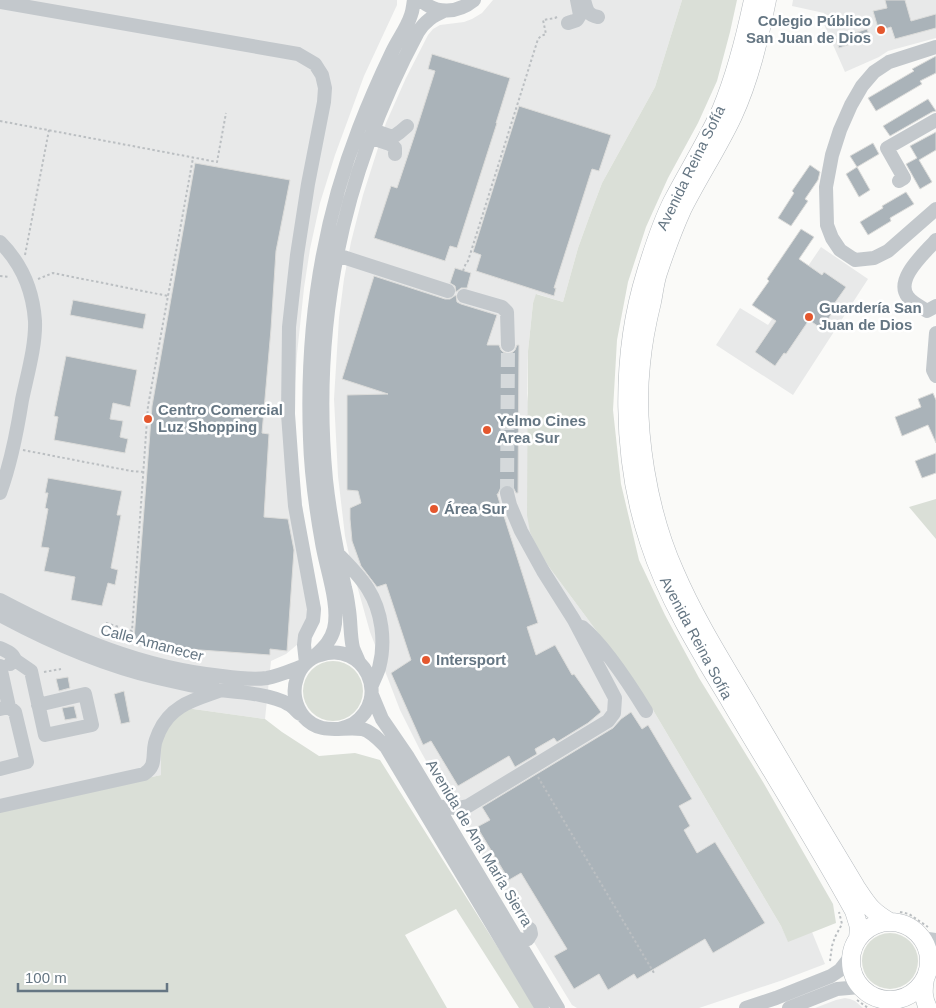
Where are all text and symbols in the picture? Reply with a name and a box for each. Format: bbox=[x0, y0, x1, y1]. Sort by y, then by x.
place label: Colegio Público San Juan de Dios bbox=[746, 12, 871, 46]
marker: Colegio Público San Juan de Dios bbox=[875, 24, 887, 36]
street label: Avenida Reina Sofía bbox=[653, 102, 728, 233]
place label: Guardería San Juan de Dios bbox=[819, 299, 922, 333]
marker: Guardería San Juan de Dios bbox=[803, 311, 815, 323]
place label: Centro Comercial Luz Shopping bbox=[158, 401, 283, 435]
place label: Yelmo Cines Area Sur bbox=[497, 412, 586, 446]
marker: Centro Comercial Luz Shopping bbox=[142, 413, 154, 425]
marker: Yelmo Cines Area Sur bbox=[481, 424, 493, 436]
place label: Área Sur bbox=[444, 500, 507, 517]
marker: Área Sur bbox=[428, 503, 440, 515]
street label: Avenida Reina Sofía bbox=[657, 574, 736, 703]
street label: Calle Amanecer bbox=[99, 621, 205, 664]
place label: Intersport bbox=[436, 651, 506, 668]
marker: Intersport bbox=[420, 654, 432, 666]
street label: Avenida de Ana María Sierra bbox=[423, 756, 536, 930]
scale bar bbox=[18, 960, 166, 992]
text: 100 m bbox=[25, 969, 67, 986]

